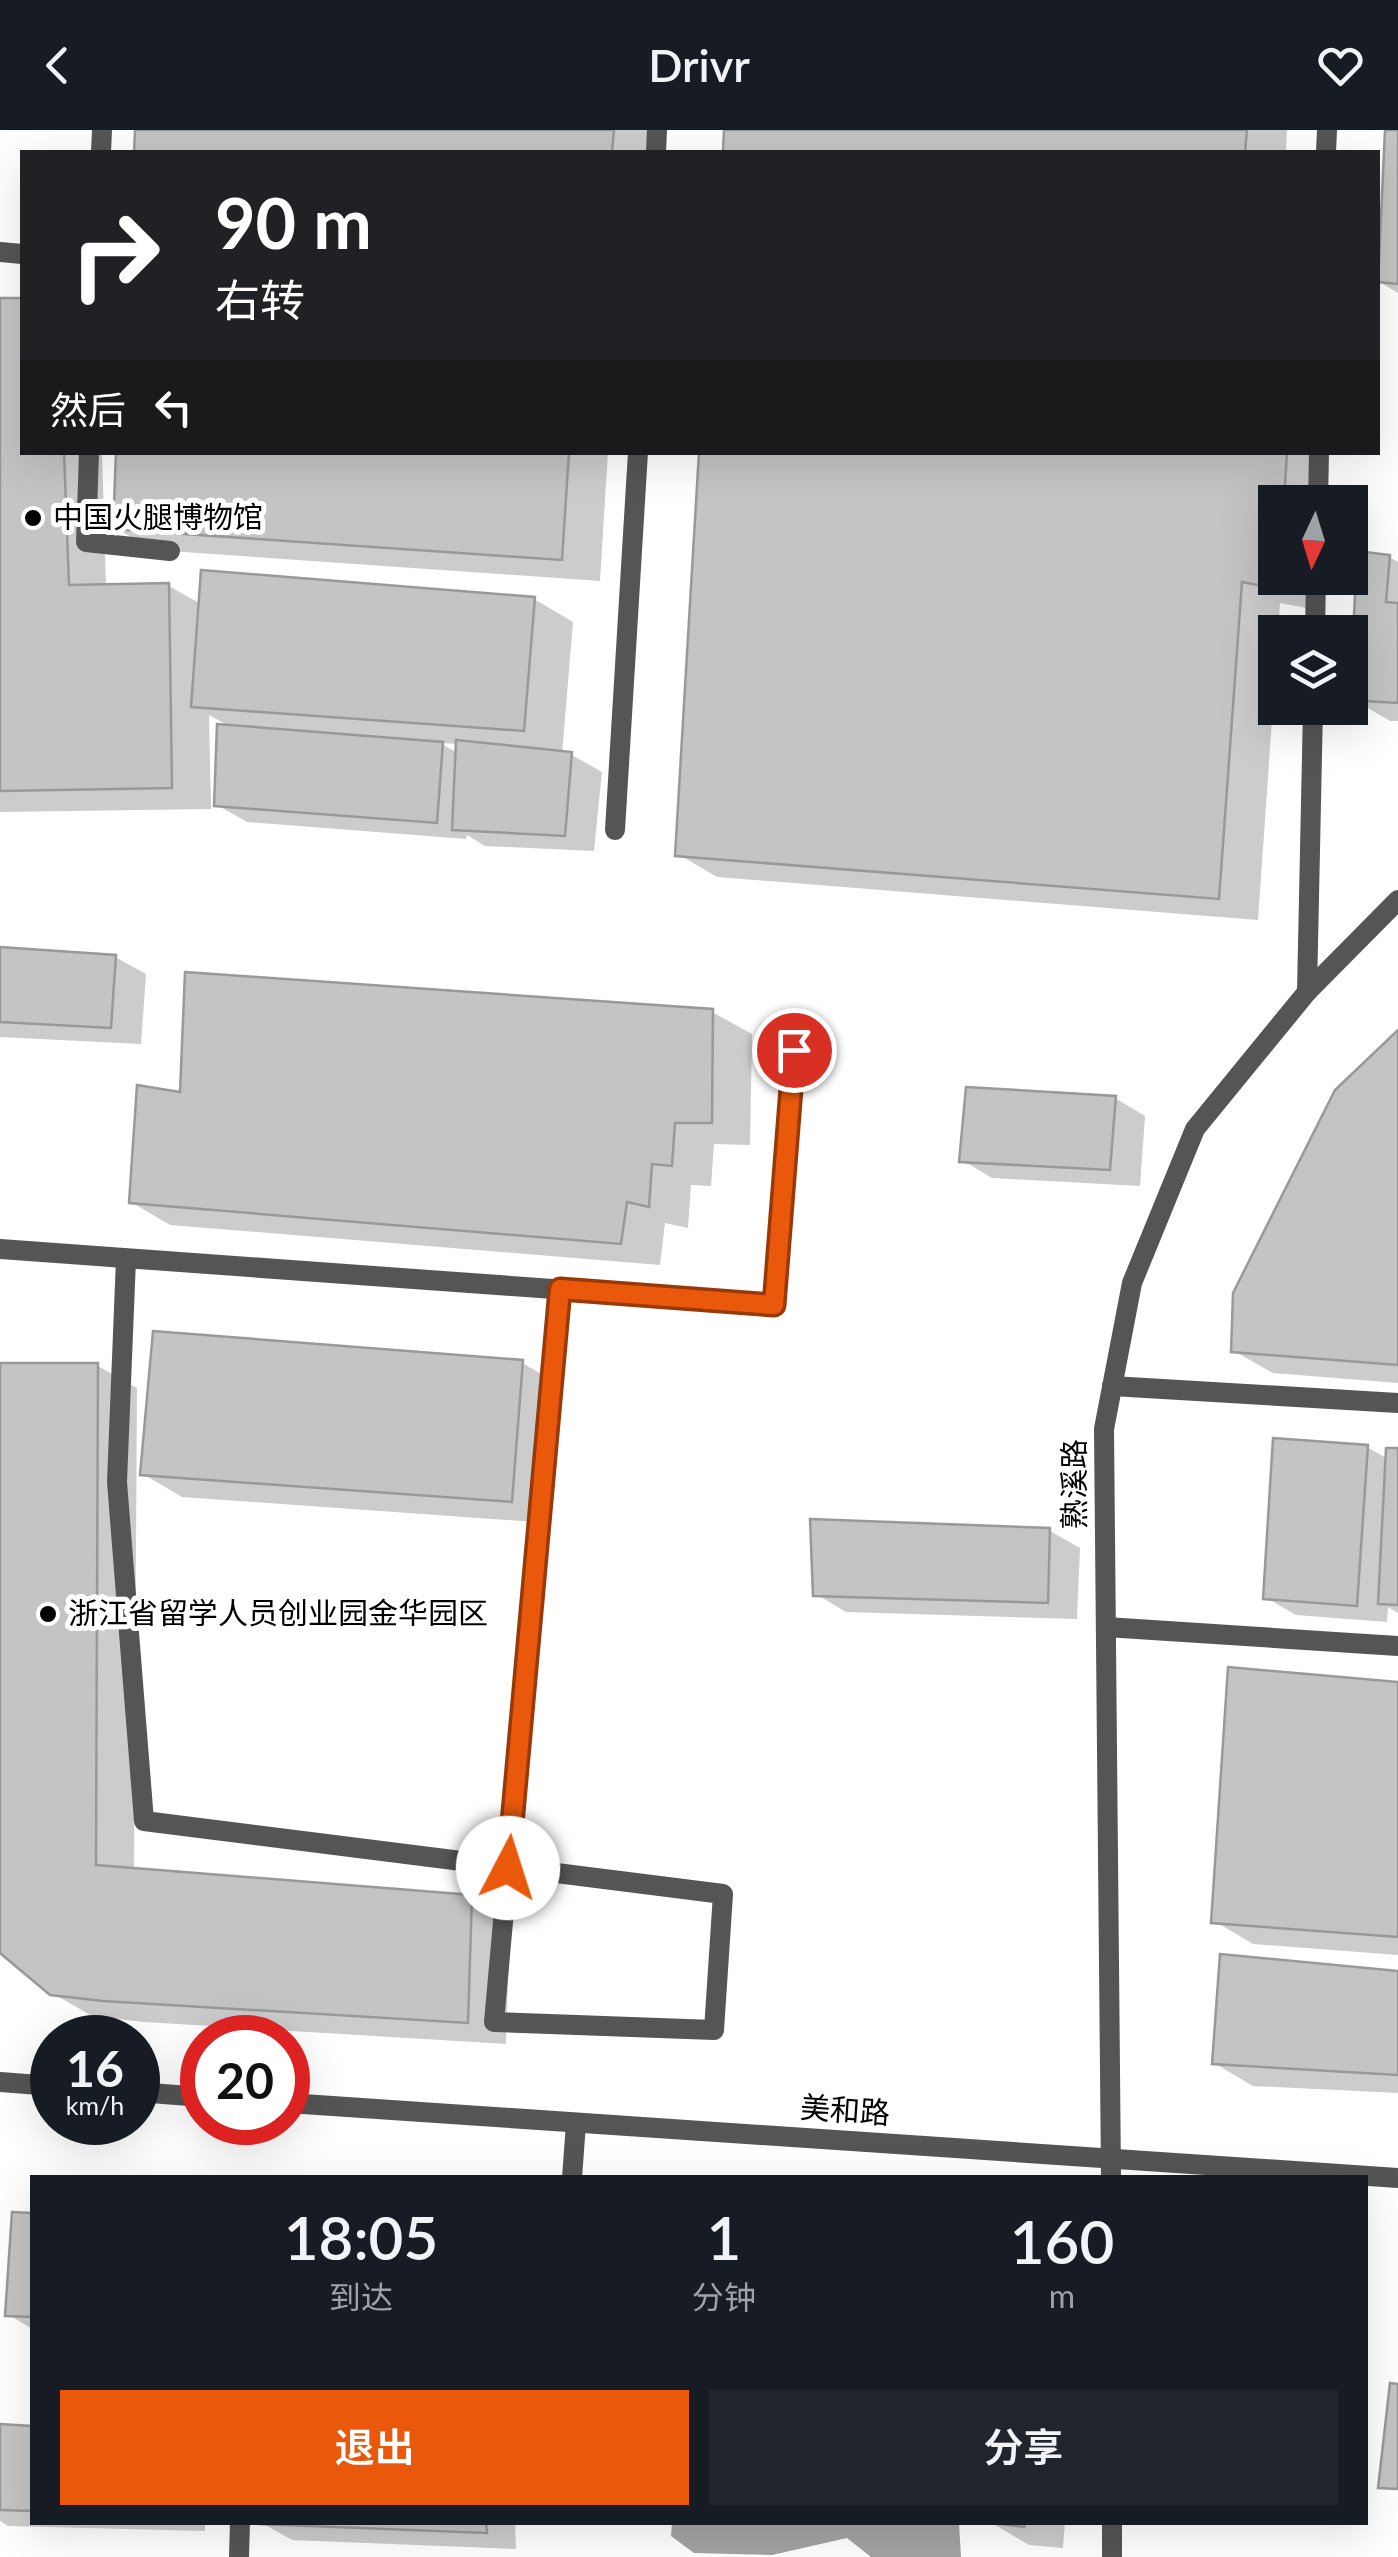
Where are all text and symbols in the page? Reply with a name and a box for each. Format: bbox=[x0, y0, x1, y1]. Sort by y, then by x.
icon: back bbox=[30, 38, 85, 93]
text: Drivr bbox=[648, 38, 750, 92]
icon: heart bbox=[1313, 38, 1368, 93]
text: 90 m bbox=[215, 180, 372, 264]
icon: right bbox=[50, 190, 180, 320]
text: 右转 bbox=[215, 273, 305, 327]
icon: left bbox=[146, 380, 201, 435]
text: 然后 bbox=[50, 386, 126, 432]
north arrow bbox=[1258, 485, 1368, 595]
map controls bbox=[1258, 485, 1368, 725]
place label: 中国火腿博物馆 bbox=[53, 498, 263, 534]
marker: 中国火腿博物馆 bbox=[22, 507, 44, 529]
button: layers bbox=[1258, 615, 1368, 725]
pin bbox=[752, 1008, 837, 1093]
icon: arrive bbox=[767, 1023, 822, 1078]
street label: 熟溪路 bbox=[1055, 1439, 1091, 1529]
place label: 浙江省留学人员创业园金华园区 bbox=[68, 1594, 488, 1630]
marker: 浙江省留学人员创业园金华园区 bbox=[37, 1603, 59, 1625]
position arrow bbox=[456, 1816, 560, 1920]
speed limit sign: 20 bbox=[180, 2015, 310, 2145]
text: 16 bbox=[66, 2038, 124, 2098]
street label: 美和路 bbox=[799, 2088, 891, 2130]
text: km/h bbox=[66, 2090, 124, 2120]
text: 18:05 bbox=[284, 2201, 438, 2273]
text: 1 bbox=[707, 2201, 741, 2273]
text: 160 bbox=[1010, 2205, 1114, 2277]
text: m bbox=[1049, 2276, 1075, 2315]
text: 到达 bbox=[329, 2277, 393, 2316]
text: 分钟 bbox=[692, 2277, 756, 2316]
button: 退出 bbox=[60, 2390, 689, 2505]
button: 分享 bbox=[709, 2390, 1338, 2505]

